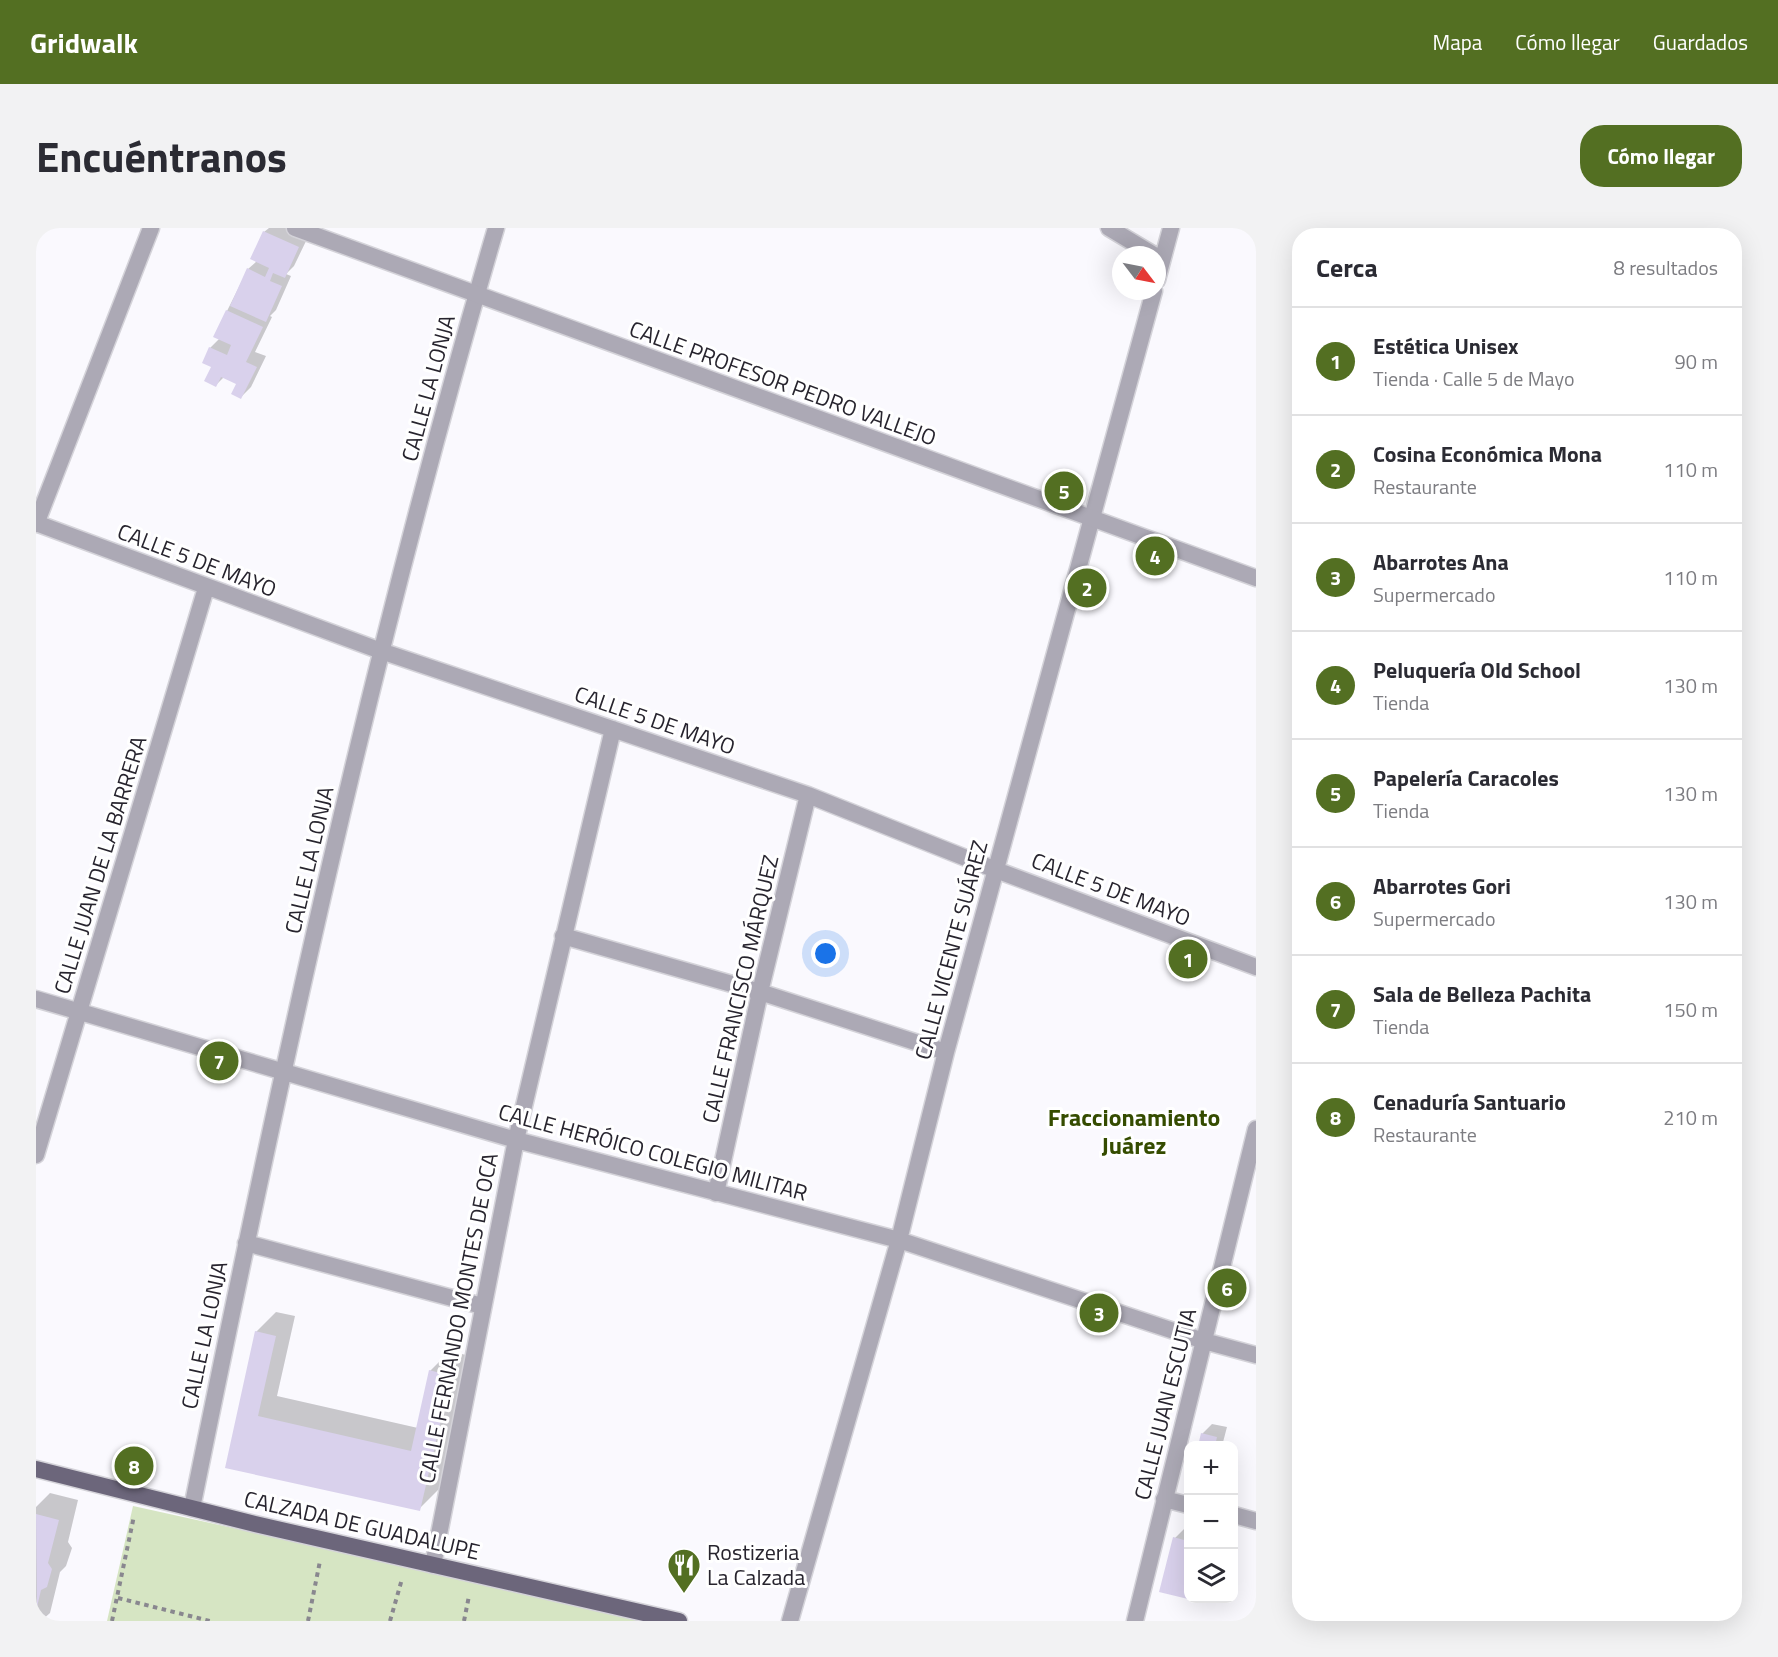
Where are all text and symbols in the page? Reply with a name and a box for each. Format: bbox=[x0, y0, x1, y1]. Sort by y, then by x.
text: Gridwalk bbox=[30, 21, 138, 64]
text: Mapa bbox=[1433, 26, 1482, 58]
text: Cómo llegar bbox=[1515, 26, 1620, 58]
text: Guardados bbox=[1653, 26, 1748, 58]
text: Encuéntranos bbox=[36, 124, 287, 188]
button: Cómo llegar bbox=[1580, 125, 1742, 187]
north arrow bbox=[1112, 246, 1166, 300]
text: Cerca bbox=[1316, 248, 1378, 287]
text: 8 resultados bbox=[1614, 252, 1718, 283]
street label: CALLE LA LONJA bbox=[392, 311, 464, 465]
street label: CALLE PROFESOR PEDRO VALLEJO bbox=[625, 312, 941, 454]
text: Estética Unisex bbox=[1373, 329, 1519, 363]
text: 1 bbox=[1330, 346, 1341, 377]
text: 90 m bbox=[1674, 346, 1718, 377]
text: Tienda · Calle 5 de Mayo bbox=[1373, 363, 1575, 394]
text: Cosina Económica Mona bbox=[1373, 437, 1602, 471]
text: 2 bbox=[1330, 454, 1341, 485]
text: 110 m bbox=[1663, 454, 1718, 485]
pin: 5 bbox=[1044, 468, 1084, 514]
text: Restaurante bbox=[1373, 471, 1477, 502]
street label: CALLE 5 DE MAYO bbox=[113, 514, 281, 606]
pin: 4 bbox=[1136, 534, 1174, 578]
text: Abarrotes Ana bbox=[1373, 545, 1509, 579]
text: 3 bbox=[1330, 562, 1341, 593]
text: 110 m bbox=[1663, 562, 1718, 593]
pin: 2 bbox=[1068, 566, 1106, 610]
text: Supermercado bbox=[1373, 579, 1495, 610]
text: Peluquería Old School bbox=[1373, 653, 1581, 687]
text: 4 bbox=[1330, 670, 1341, 701]
text: 130 m bbox=[1663, 670, 1718, 701]
street label: CALLE 5 DE MAYO bbox=[570, 677, 740, 763]
text: Tienda bbox=[1373, 687, 1429, 718]
street label: CALLE JUAN DE LA BARRERA bbox=[45, 732, 155, 998]
text: Papelería Caracoles bbox=[1373, 761, 1559, 795]
text: 5 bbox=[1330, 778, 1341, 809]
text: 130 m bbox=[1663, 778, 1718, 809]
street label: CALLE LA LONJA bbox=[276, 783, 342, 937]
text: Tienda bbox=[1373, 795, 1429, 826]
street label: CALLE VICENTE SUÁREZ bbox=[905, 837, 997, 1063]
street label: CALLE 5 DE MAYO bbox=[1027, 843, 1195, 935]
street label: CALLE FRANCISCO MÁRQUEZ bbox=[693, 852, 787, 1126]
text: Abarrotes Gori bbox=[1373, 869, 1511, 903]
text: 6 bbox=[1330, 886, 1341, 917]
text: 130 m bbox=[1663, 886, 1718, 917]
text: Supermercado bbox=[1373, 903, 1495, 934]
pin: 1 bbox=[1168, 936, 1208, 982]
your location bbox=[811, 939, 840, 968]
text: Sala de Belleza Pachita bbox=[1373, 977, 1591, 1011]
text: 7 bbox=[1330, 994, 1341, 1025]
text: 150 m bbox=[1663, 994, 1718, 1025]
text: Tienda bbox=[1373, 1011, 1429, 1042]
pin: 7 bbox=[200, 1038, 238, 1084]
text: Cenaduría Santuario bbox=[1373, 1085, 1566, 1119]
street label: CALLE HERÓICO COLEGIO MILITAR bbox=[495, 1094, 811, 1210]
district label: Fraccionamiento Juárez bbox=[1048, 1099, 1220, 1163]
text: 8 bbox=[1330, 1102, 1341, 1133]
text: 210 m bbox=[1663, 1102, 1718, 1133]
text: Restaurante bbox=[1373, 1119, 1477, 1150]
street label: CALLE FERNANDO MONTES DE OCA bbox=[409, 1150, 507, 1486]
street label: CALLE LA LONJA bbox=[172, 1258, 236, 1412]
pin: 6 bbox=[1208, 1266, 1246, 1310]
pin: 3 bbox=[1080, 1290, 1118, 1336]
street label: CALLE JUAN ESCUTIA bbox=[1125, 1304, 1205, 1504]
map controls bbox=[1184, 1441, 1238, 1603]
button: + bbox=[1184, 1441, 1238, 1495]
pin: 8 bbox=[114, 1444, 154, 1488]
street label: CALZADA DE GUADALUPE bbox=[241, 1481, 483, 1569]
button: − bbox=[1184, 1495, 1238, 1549]
place label: Rostizeria La Calzada bbox=[707, 1535, 805, 1594]
restaurant icon: Rostizeria La Calzada bbox=[666, 1547, 702, 1594]
button: layers bbox=[1184, 1549, 1238, 1603]

